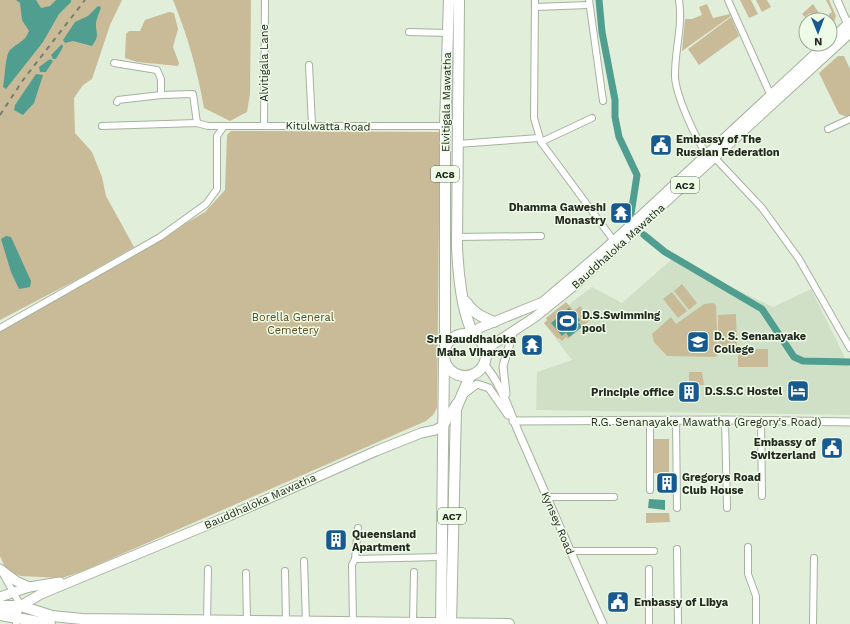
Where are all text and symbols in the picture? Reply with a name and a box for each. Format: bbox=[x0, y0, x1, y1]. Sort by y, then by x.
north arrow bbox=[798, 12, 838, 52]
street label: Alvitigala Lane bbox=[258, 24, 271, 102]
text: N bbox=[814, 35, 822, 48]
street label: Elvitigala Mawatha bbox=[439, 52, 454, 152]
street label: Kitulwatta Road bbox=[285, 119, 371, 134]
public building icon: Embassy of The Russian Federation bbox=[648, 132, 674, 158]
place label: Embassy of The Russian Federation bbox=[676, 133, 780, 159]
road number: AC8 bbox=[431, 166, 459, 182]
road number: AC2 bbox=[671, 177, 699, 193]
temple icon: Dhamma Gaweshi Monastry bbox=[608, 200, 634, 226]
place label: Dhamma Gaweshi Monastry bbox=[509, 201, 607, 227]
street label: Bauddhaloka Mawatha bbox=[569, 201, 668, 292]
sports icon: D.S.Swimming pool bbox=[554, 308, 580, 334]
place label: D.S.Swimming pool bbox=[582, 309, 661, 335]
park label: Borella General Cemetery bbox=[252, 311, 335, 337]
school or university icon: D. S. Senanayake College bbox=[685, 329, 711, 355]
place label: D. S. Senanayake College bbox=[714, 330, 806, 356]
temple icon: Sri Bauddhaloka Maha Viharaya bbox=[519, 332, 545, 358]
place label: Sri Bauddhaloka Maha Viharaya bbox=[427, 333, 517, 359]
hotel icon: D.S.S.C Hostel bbox=[785, 378, 811, 404]
building icon: Principle office bbox=[676, 379, 702, 405]
place label: D.S.S.C Hostel bbox=[705, 385, 782, 398]
place label: Principle office bbox=[591, 386, 674, 399]
street label: R.G. Senanayake Mawatha (Gregory's Road) bbox=[591, 416, 821, 429]
public building icon: Embassy of Switzerland bbox=[819, 435, 845, 461]
place label: Embassy of Switzerland bbox=[750, 436, 816, 462]
building icon: Gregorys Road Club House bbox=[654, 470, 680, 496]
street label: Bauddhaloka Mawatha bbox=[202, 471, 318, 532]
place label: Gregorys Road Club House bbox=[682, 471, 761, 497]
street label: Kynsey Road bbox=[538, 490, 577, 557]
road number: AC7 bbox=[438, 508, 466, 524]
building icon: Queensland Apartment bbox=[323, 527, 349, 553]
place label: Queensland Apartment bbox=[352, 528, 416, 554]
public building icon: Embassy of Libya bbox=[605, 589, 631, 615]
place label: Embassy of Libya bbox=[634, 596, 729, 609]

